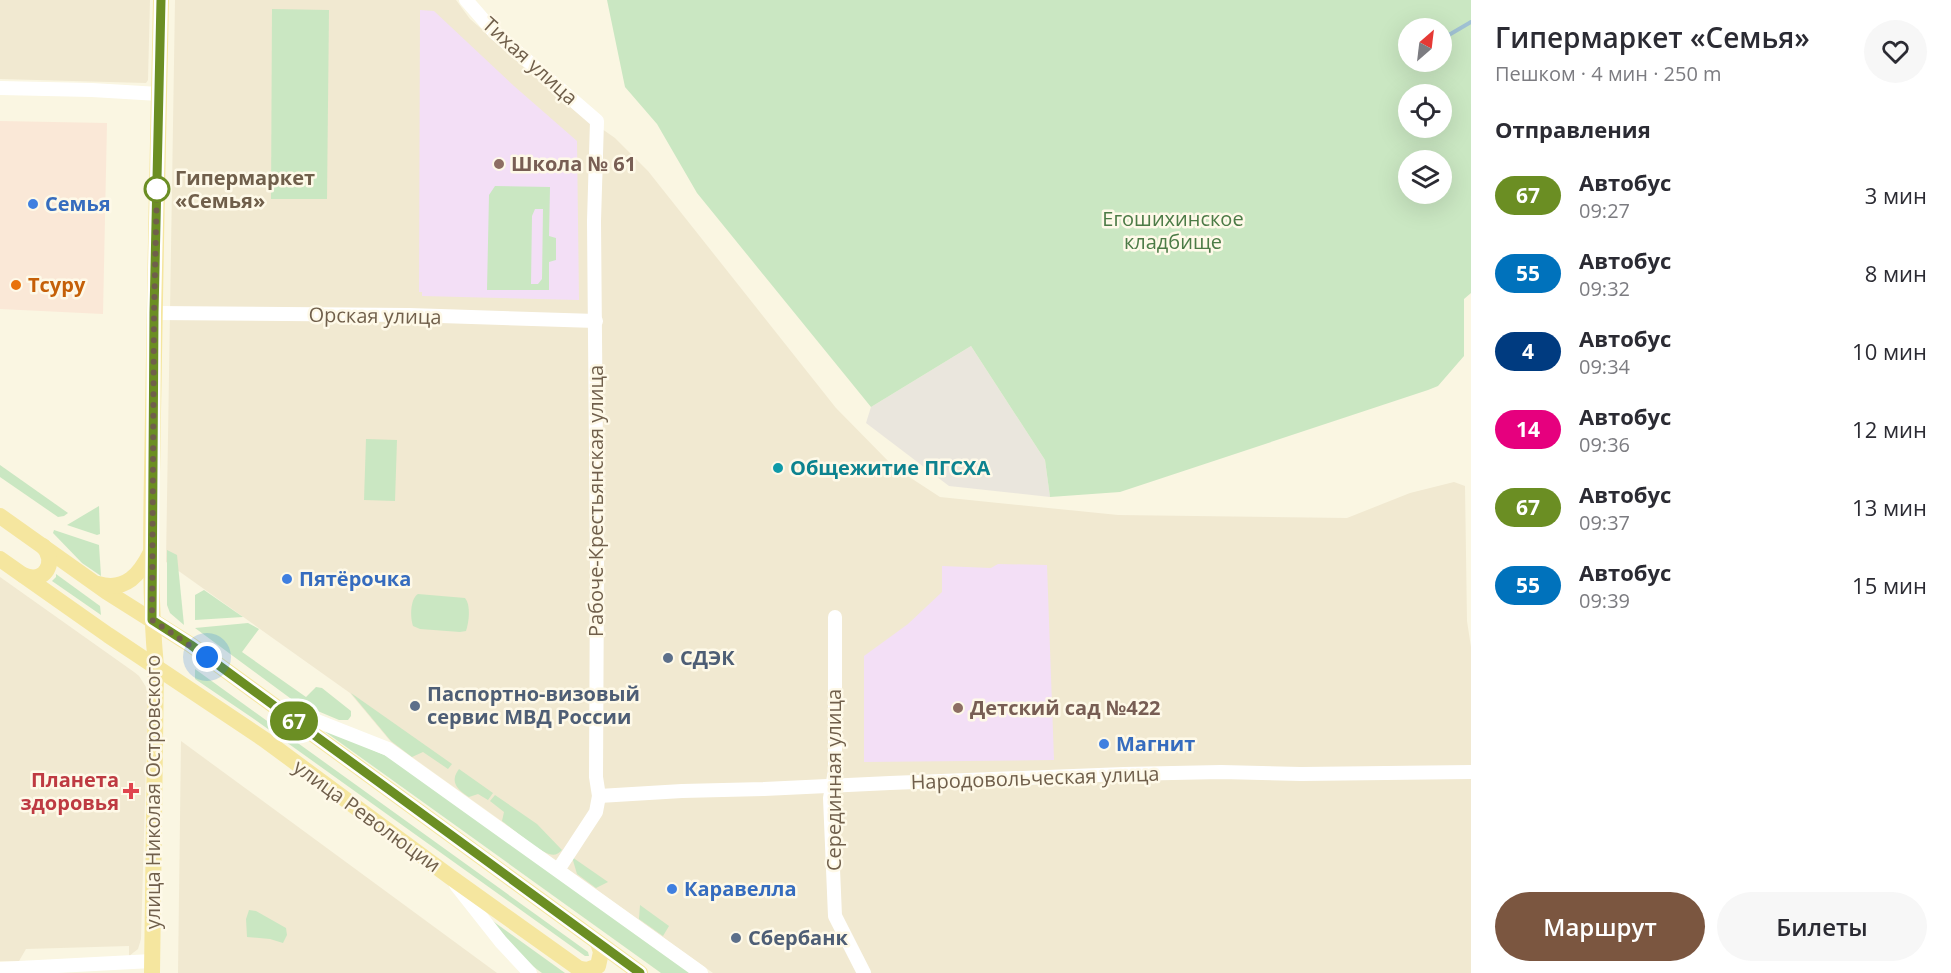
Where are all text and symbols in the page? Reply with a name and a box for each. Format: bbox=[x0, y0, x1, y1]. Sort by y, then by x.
street label: Тихая улица bbox=[477, 11, 584, 111]
north arrow bbox=[1398, 18, 1452, 72]
map controls bbox=[1398, 18, 1452, 204]
text: Гипермаркет «Семья» bbox=[1495, 18, 1810, 56]
button: heart bbox=[1864, 20, 1927, 83]
text: Пешком · 4 мин · 250 m bbox=[1495, 60, 1722, 87]
button: locate bbox=[1398, 84, 1452, 138]
text: Отправления bbox=[1495, 114, 1651, 144]
place label: Школа № 61 bbox=[511, 150, 636, 177]
button: layers bbox=[1398, 150, 1452, 204]
marker: Школа № 61 bbox=[492, 157, 506, 171]
place label: Гипермаркет «Семья» bbox=[175, 164, 315, 214]
text: Автобус bbox=[1579, 167, 1671, 197]
marker: Гипермаркет «Семья» bbox=[144, 176, 170, 202]
text: 3 мин bbox=[1865, 180, 1927, 210]
text: 67 bbox=[1516, 181, 1540, 209]
place label: Семья bbox=[45, 190, 111, 217]
marker: Семья bbox=[26, 197, 40, 211]
text: 09:27 bbox=[1579, 197, 1630, 224]
park label: Егошихинское кладбище bbox=[1102, 205, 1244, 255]
text: Автобус bbox=[1579, 245, 1671, 275]
text: 8 мин bbox=[1865, 258, 1927, 288]
text: 55 bbox=[1516, 259, 1540, 287]
place label: Тсуру bbox=[28, 271, 86, 298]
text: 09:32 bbox=[1579, 275, 1630, 302]
marker: Тсуру bbox=[9, 278, 23, 292]
street label: Орская улица bbox=[308, 301, 442, 330]
text: Автобус bbox=[1579, 323, 1671, 353]
text: 10 мин bbox=[1852, 336, 1927, 366]
text: 4 bbox=[1522, 337, 1534, 365]
text: 09:34 bbox=[1579, 353, 1630, 380]
street label: Рабоче-Крестьянская улица bbox=[582, 365, 609, 637]
text: Автобус bbox=[1579, 401, 1671, 431]
text: 12 мин bbox=[1852, 414, 1927, 444]
text: 14 bbox=[1516, 415, 1540, 443]
text: 09:36 bbox=[1579, 431, 1630, 458]
place label: Общежитие ПГСХА bbox=[790, 454, 990, 481]
marker: Общежитие ПГСХА bbox=[771, 461, 785, 475]
text: Автобус bbox=[1579, 479, 1671, 509]
text: 13 мин bbox=[1852, 492, 1927, 522]
text: 67 bbox=[1516, 493, 1540, 521]
text: 09:37 bbox=[1579, 509, 1630, 536]
text: Автобус bbox=[1579, 557, 1671, 587]
place label: Пятёрочка bbox=[299, 565, 411, 592]
text: 15 мин bbox=[1852, 570, 1927, 600]
text: 55 bbox=[1516, 571, 1540, 599]
marker: Пятёрочка bbox=[280, 572, 294, 586]
text: 09:39 bbox=[1579, 587, 1630, 614]
your location bbox=[192, 642, 222, 672]
place label: СДЭК bbox=[680, 644, 735, 671]
marker: СДЭК bbox=[661, 651, 675, 665]
street label: улица Николая Островского bbox=[139, 655, 166, 929]
place label: Паспортно-визовый сервис МВД России bbox=[427, 680, 640, 730]
street label: Серединная улица bbox=[820, 689, 847, 871]
place label: Детский сад №422 bbox=[970, 694, 1161, 721]
marker: Паспортно-визовый сервис МВД России bbox=[408, 699, 422, 713]
marker: Детский сад №422 bbox=[951, 701, 965, 715]
line badge: 67 bbox=[267, 702, 321, 740]
text: 67 bbox=[282, 707, 306, 735]
place label: Магнит bbox=[1116, 730, 1195, 757]
marker: Магнит bbox=[1097, 737, 1111, 751]
street label: улица Революции bbox=[288, 753, 446, 878]
street label: Народовольческая улица bbox=[910, 760, 1160, 795]
place label: Планета здоровья bbox=[20, 766, 119, 816]
marker: Планета здоровья bbox=[124, 784, 138, 798]
place label: Каравелла bbox=[684, 875, 797, 902]
marker: Каравелла bbox=[665, 882, 679, 896]
button: Маршрут bbox=[1495, 892, 1705, 961]
button: Билеты bbox=[1717, 892, 1927, 961]
place label: Сбербанк bbox=[748, 924, 848, 951]
marker: Сбербанк bbox=[729, 931, 743, 945]

